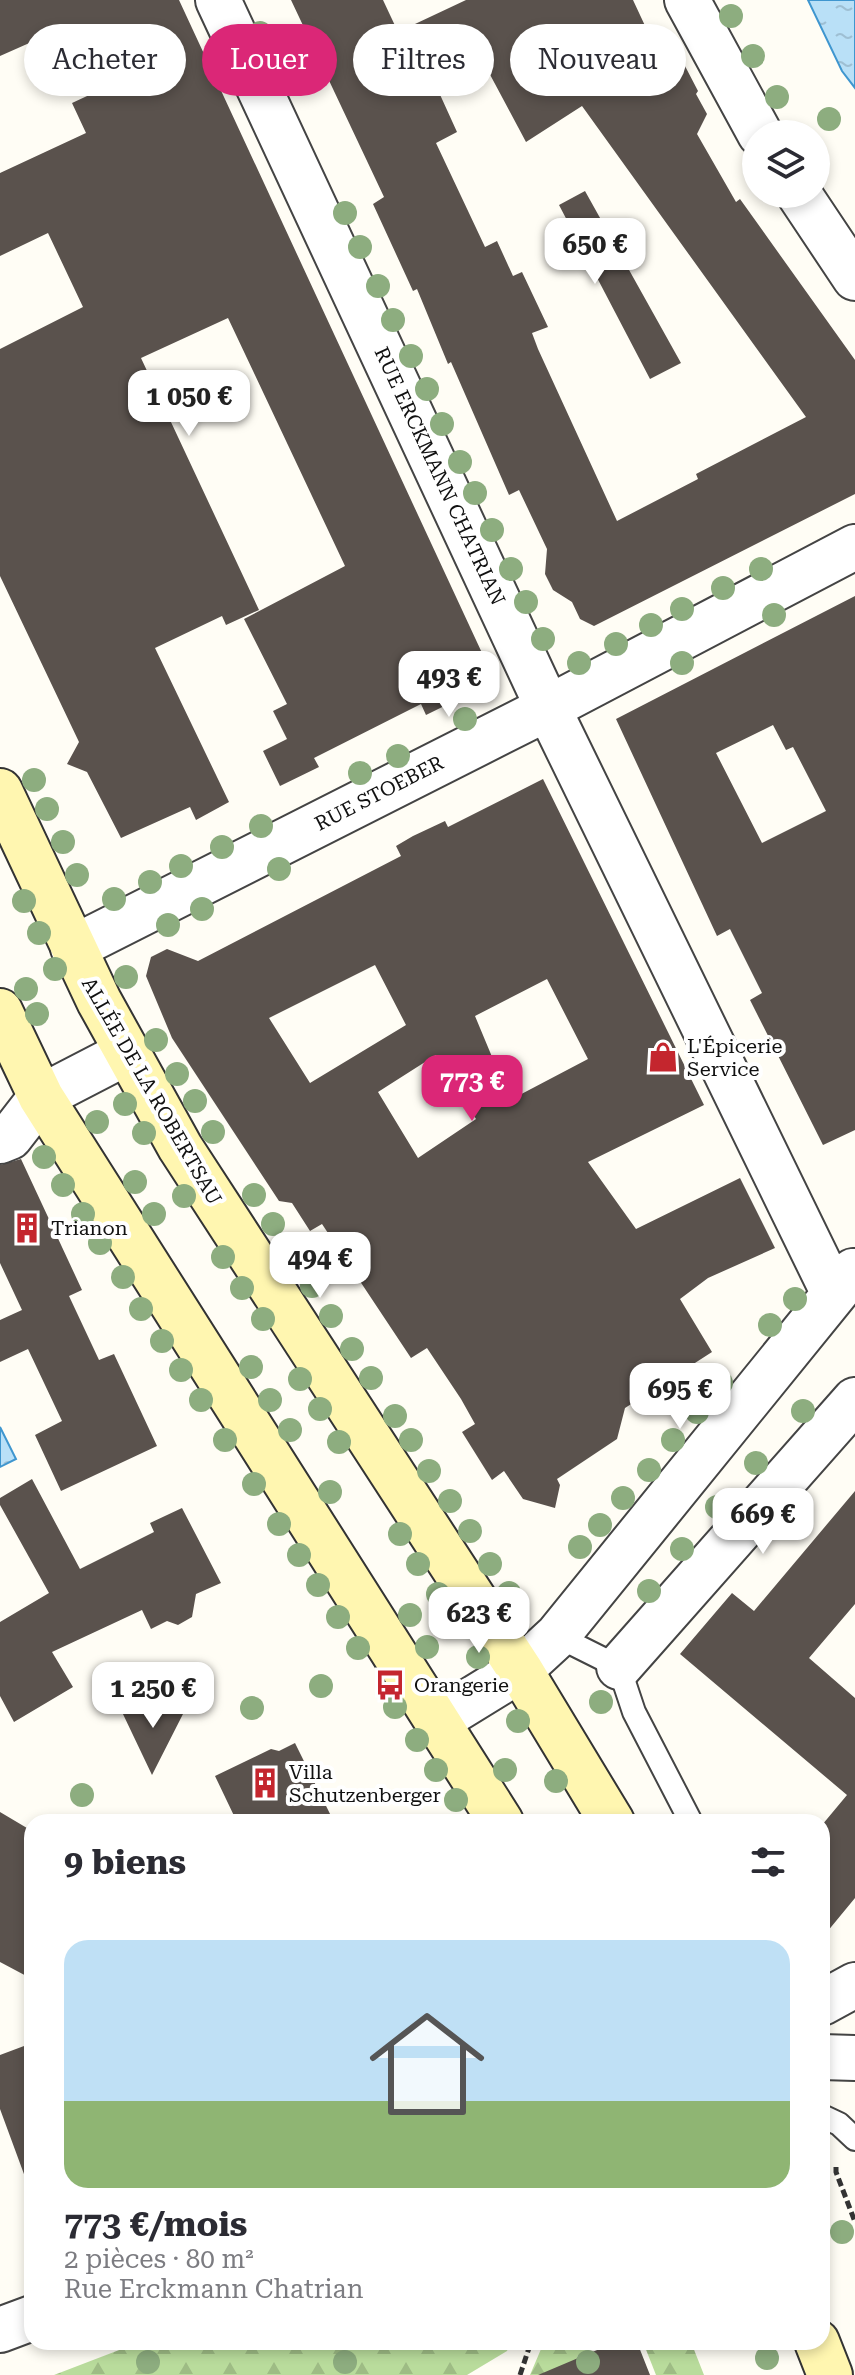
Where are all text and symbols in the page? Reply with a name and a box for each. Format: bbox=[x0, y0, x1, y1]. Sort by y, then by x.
chip: Acheter bbox=[24, 24, 186, 96]
chip: Louer bbox=[202, 24, 337, 96]
chip: Filtres bbox=[353, 24, 494, 96]
chip: Nouveau bbox=[510, 24, 686, 96]
map controls bbox=[742, 120, 830, 208]
button: layers bbox=[742, 120, 830, 208]
pin: 650 € bbox=[539, 218, 651, 286]
text: 650 € bbox=[563, 229, 627, 259]
street label: RUE ERCKMANN CHATRIAN bbox=[369, 343, 511, 609]
pin: 1 050 € bbox=[115, 370, 263, 438]
text: 1 050 € bbox=[146, 381, 232, 411]
pin: 493 € bbox=[393, 651, 505, 719]
text: 493 € bbox=[417, 662, 481, 692]
street label: RUE STOEBER bbox=[311, 750, 448, 836]
street label: ALLÉE DE LA ROBERTSAU bbox=[77, 973, 227, 1209]
place label: L'Épicerie Service bbox=[687, 1034, 782, 1081]
shop icon: L'Épicerie Service bbox=[646, 1040, 680, 1074]
pin: 773 € bbox=[416, 1055, 528, 1123]
text: 773 € bbox=[440, 1066, 504, 1096]
building icon: Trianon bbox=[10, 1211, 44, 1245]
place label: Trianon bbox=[51, 1216, 128, 1240]
pin: 494 € bbox=[264, 1232, 376, 1300]
text: 494 € bbox=[288, 1243, 352, 1273]
pin: 695 € bbox=[624, 1363, 736, 1431]
text: 695 € bbox=[648, 1374, 712, 1404]
pin: 669 € bbox=[707, 1488, 819, 1556]
text: 669 € bbox=[731, 1499, 795, 1529]
pin: 623 € bbox=[423, 1587, 535, 1655]
text: 623 € bbox=[447, 1598, 511, 1628]
pin: 1 250 € bbox=[79, 1662, 227, 1730]
bus stop icon: Orangerie bbox=[373, 1668, 407, 1702]
text: 1 250 € bbox=[110, 1673, 196, 1703]
place label: Orangerie bbox=[414, 1673, 509, 1697]
place label: Villa Schutzenberger bbox=[289, 1760, 441, 1807]
building icon: Villa Schutzenberger bbox=[248, 1766, 282, 1800]
icon: filters bbox=[746, 1840, 790, 1884]
text: 9 biens bbox=[64, 1842, 186, 1882]
icon: home bbox=[355, 1992, 499, 2136]
text: 773 €/mois bbox=[64, 2204, 247, 2244]
text: 2 pièces · 80 m² bbox=[64, 2244, 254, 2274]
text: Rue Erckmann Chatrian bbox=[64, 2274, 363, 2304]

